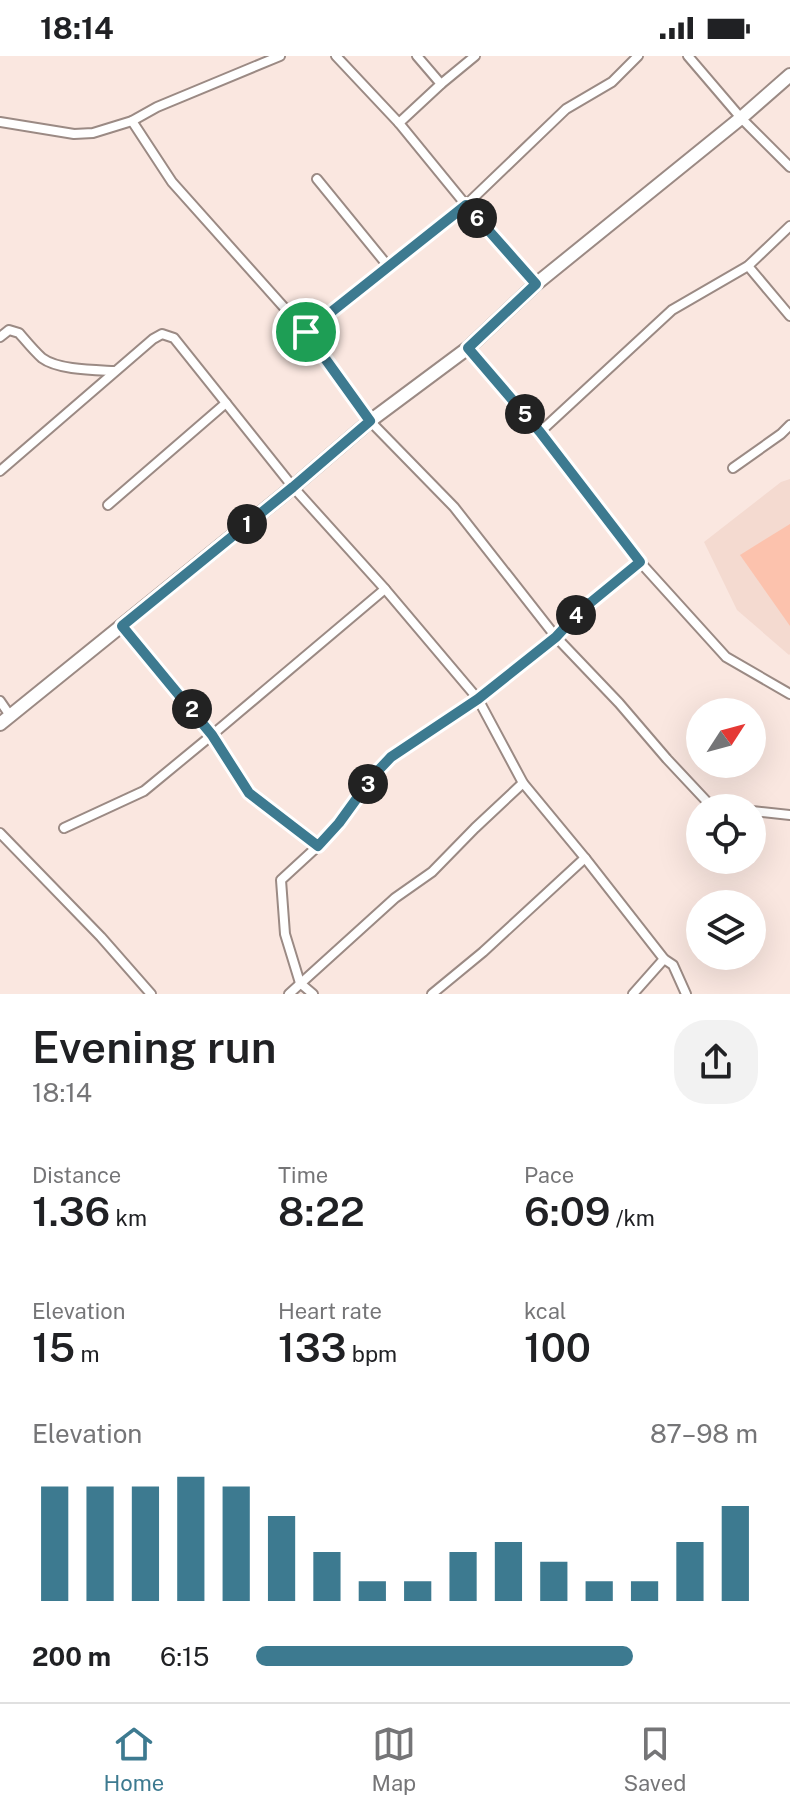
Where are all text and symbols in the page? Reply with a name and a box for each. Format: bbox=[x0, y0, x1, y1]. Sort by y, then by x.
text: 18:14 bbox=[40, 10, 114, 46]
pin: 6 bbox=[457, 198, 497, 238]
text: 6 bbox=[470, 205, 484, 231]
pin bbox=[272, 298, 340, 366]
icon: arrive bbox=[284, 310, 328, 354]
pin: 5 bbox=[505, 394, 545, 434]
text: 5 bbox=[518, 401, 532, 427]
pin: 1 bbox=[227, 504, 267, 544]
text: 1 bbox=[242, 511, 252, 537]
pin: 4 bbox=[556, 595, 596, 635]
text: 4 bbox=[569, 602, 583, 628]
pin: 2 bbox=[172, 689, 212, 729]
text: 2 bbox=[185, 696, 199, 722]
north arrow bbox=[686, 698, 766, 778]
map controls bbox=[686, 698, 766, 970]
pin: 3 bbox=[348, 764, 388, 804]
text: 3 bbox=[361, 771, 375, 797]
button: locate bbox=[686, 794, 766, 874]
button: layers bbox=[686, 890, 766, 970]
button: share bbox=[674, 1020, 758, 1104]
text: Evening run bbox=[32, 1021, 277, 1073]
text: 18:14 bbox=[32, 1077, 92, 1108]
text: Distance bbox=[32, 1162, 121, 1188]
text: Time bbox=[278, 1162, 328, 1188]
text: Pace bbox=[524, 1162, 574, 1188]
text: 1.36 bbox=[32, 1188, 110, 1235]
text: 8:22 bbox=[278, 1188, 365, 1235]
text: 6:09 bbox=[524, 1188, 610, 1235]
text: km bbox=[110, 1205, 147, 1231]
text: /km bbox=[610, 1205, 655, 1231]
text: Elevation bbox=[32, 1298, 125, 1324]
text: Heart rate bbox=[278, 1298, 382, 1324]
text: kcal bbox=[524, 1298, 566, 1324]
text: 15 bbox=[32, 1324, 75, 1371]
text: 133 bbox=[278, 1324, 346, 1371]
text: 100 bbox=[524, 1324, 591, 1371]
text: m bbox=[75, 1341, 100, 1367]
text: bpm bbox=[346, 1341, 397, 1367]
text: Elevation bbox=[32, 1418, 142, 1449]
text: 87–98 m bbox=[650, 1418, 758, 1449]
text: 200 m bbox=[32, 1641, 111, 1672]
text: 6:15 bbox=[160, 1641, 209, 1672]
tab: Home bbox=[104, 1722, 164, 1796]
tab: Map bbox=[371, 1722, 416, 1796]
tab: Saved bbox=[623, 1722, 686, 1796]

